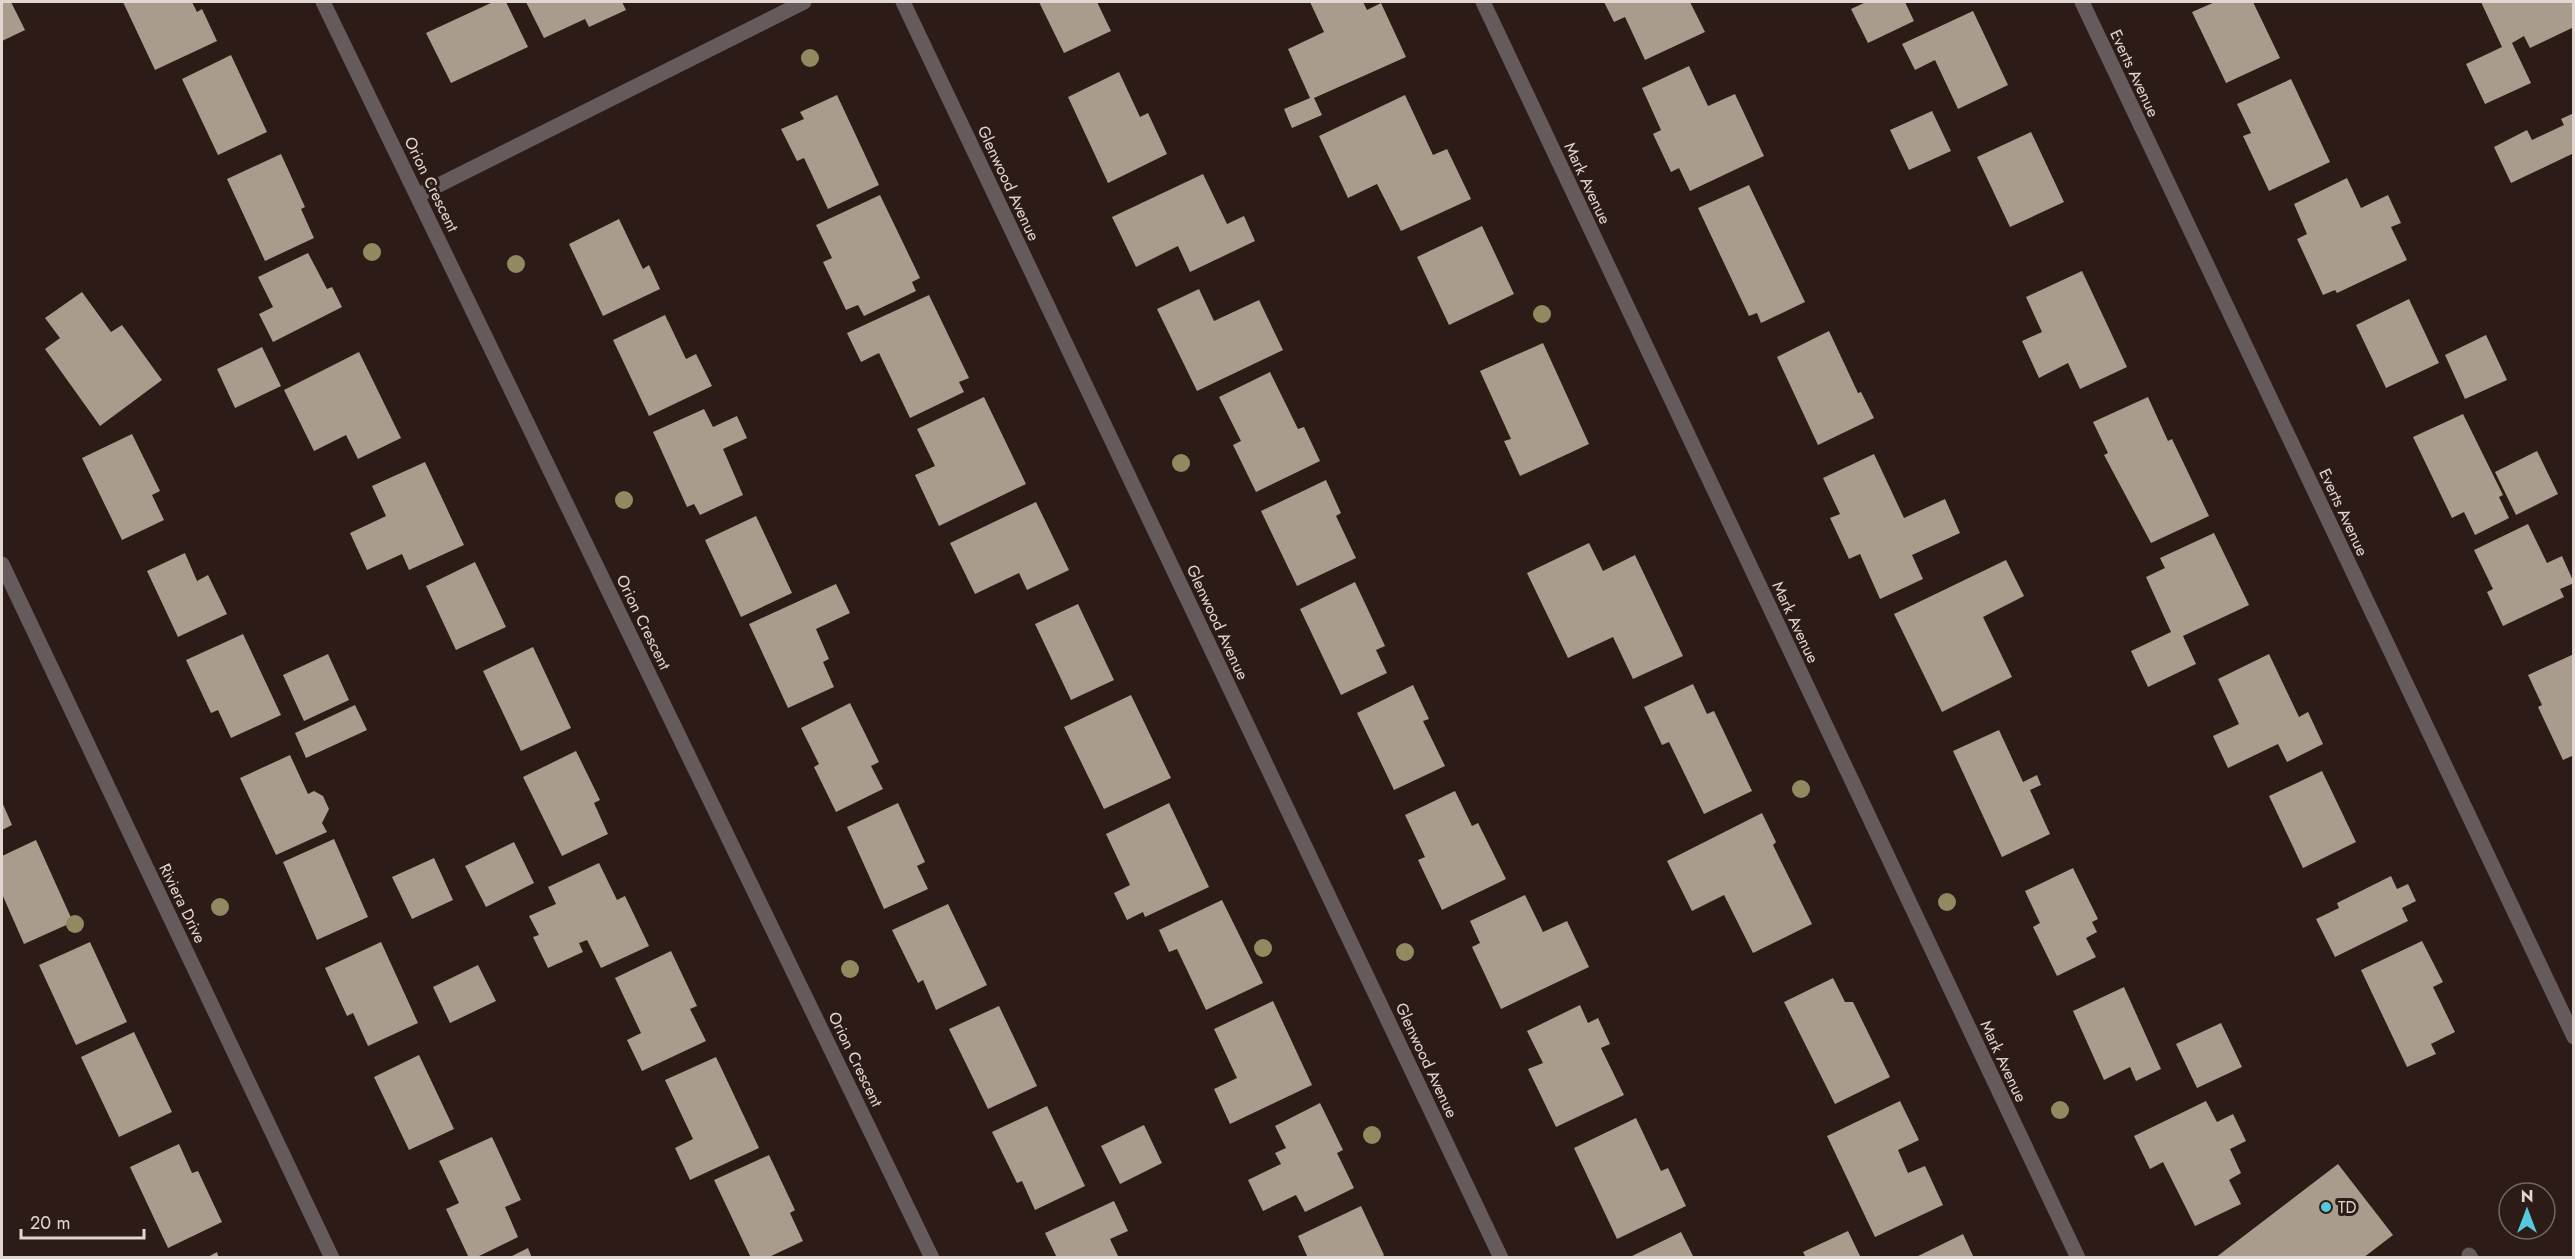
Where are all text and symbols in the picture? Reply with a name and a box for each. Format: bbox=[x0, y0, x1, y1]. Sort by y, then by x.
street label: Everts Avenue bbox=[2104, 26, 2165, 121]
street label: Glenwood Avenue bbox=[972, 122, 1045, 244]
street label: Orion Crescent bbox=[399, 133, 465, 236]
street label: Mark Avenue bbox=[1559, 139, 1617, 228]
street label: Everts Avenue bbox=[2313, 465, 2374, 560]
street label: Glenwood Avenue bbox=[1181, 561, 1254, 683]
street label: Orion Crescent bbox=[611, 571, 677, 674]
street label: Mark Avenue bbox=[1767, 578, 1825, 667]
street label: Riviera Drive bbox=[153, 859, 212, 947]
street label: Glenwood Avenue bbox=[1390, 999, 1463, 1121]
street label: Orion Crescent bbox=[823, 1008, 889, 1111]
street label: Mark Avenue bbox=[1975, 1017, 2033, 1106]
north arrow bbox=[2497, 1181, 2557, 1241]
text: N bbox=[2521, 1185, 2533, 1208]
place label: TD bbox=[2338, 1196, 2356, 1219]
marker: TD bbox=[2319, 1200, 2333, 1214]
scale bar bbox=[21, 1202, 144, 1240]
text: 20 m bbox=[30, 1210, 70, 1236]

